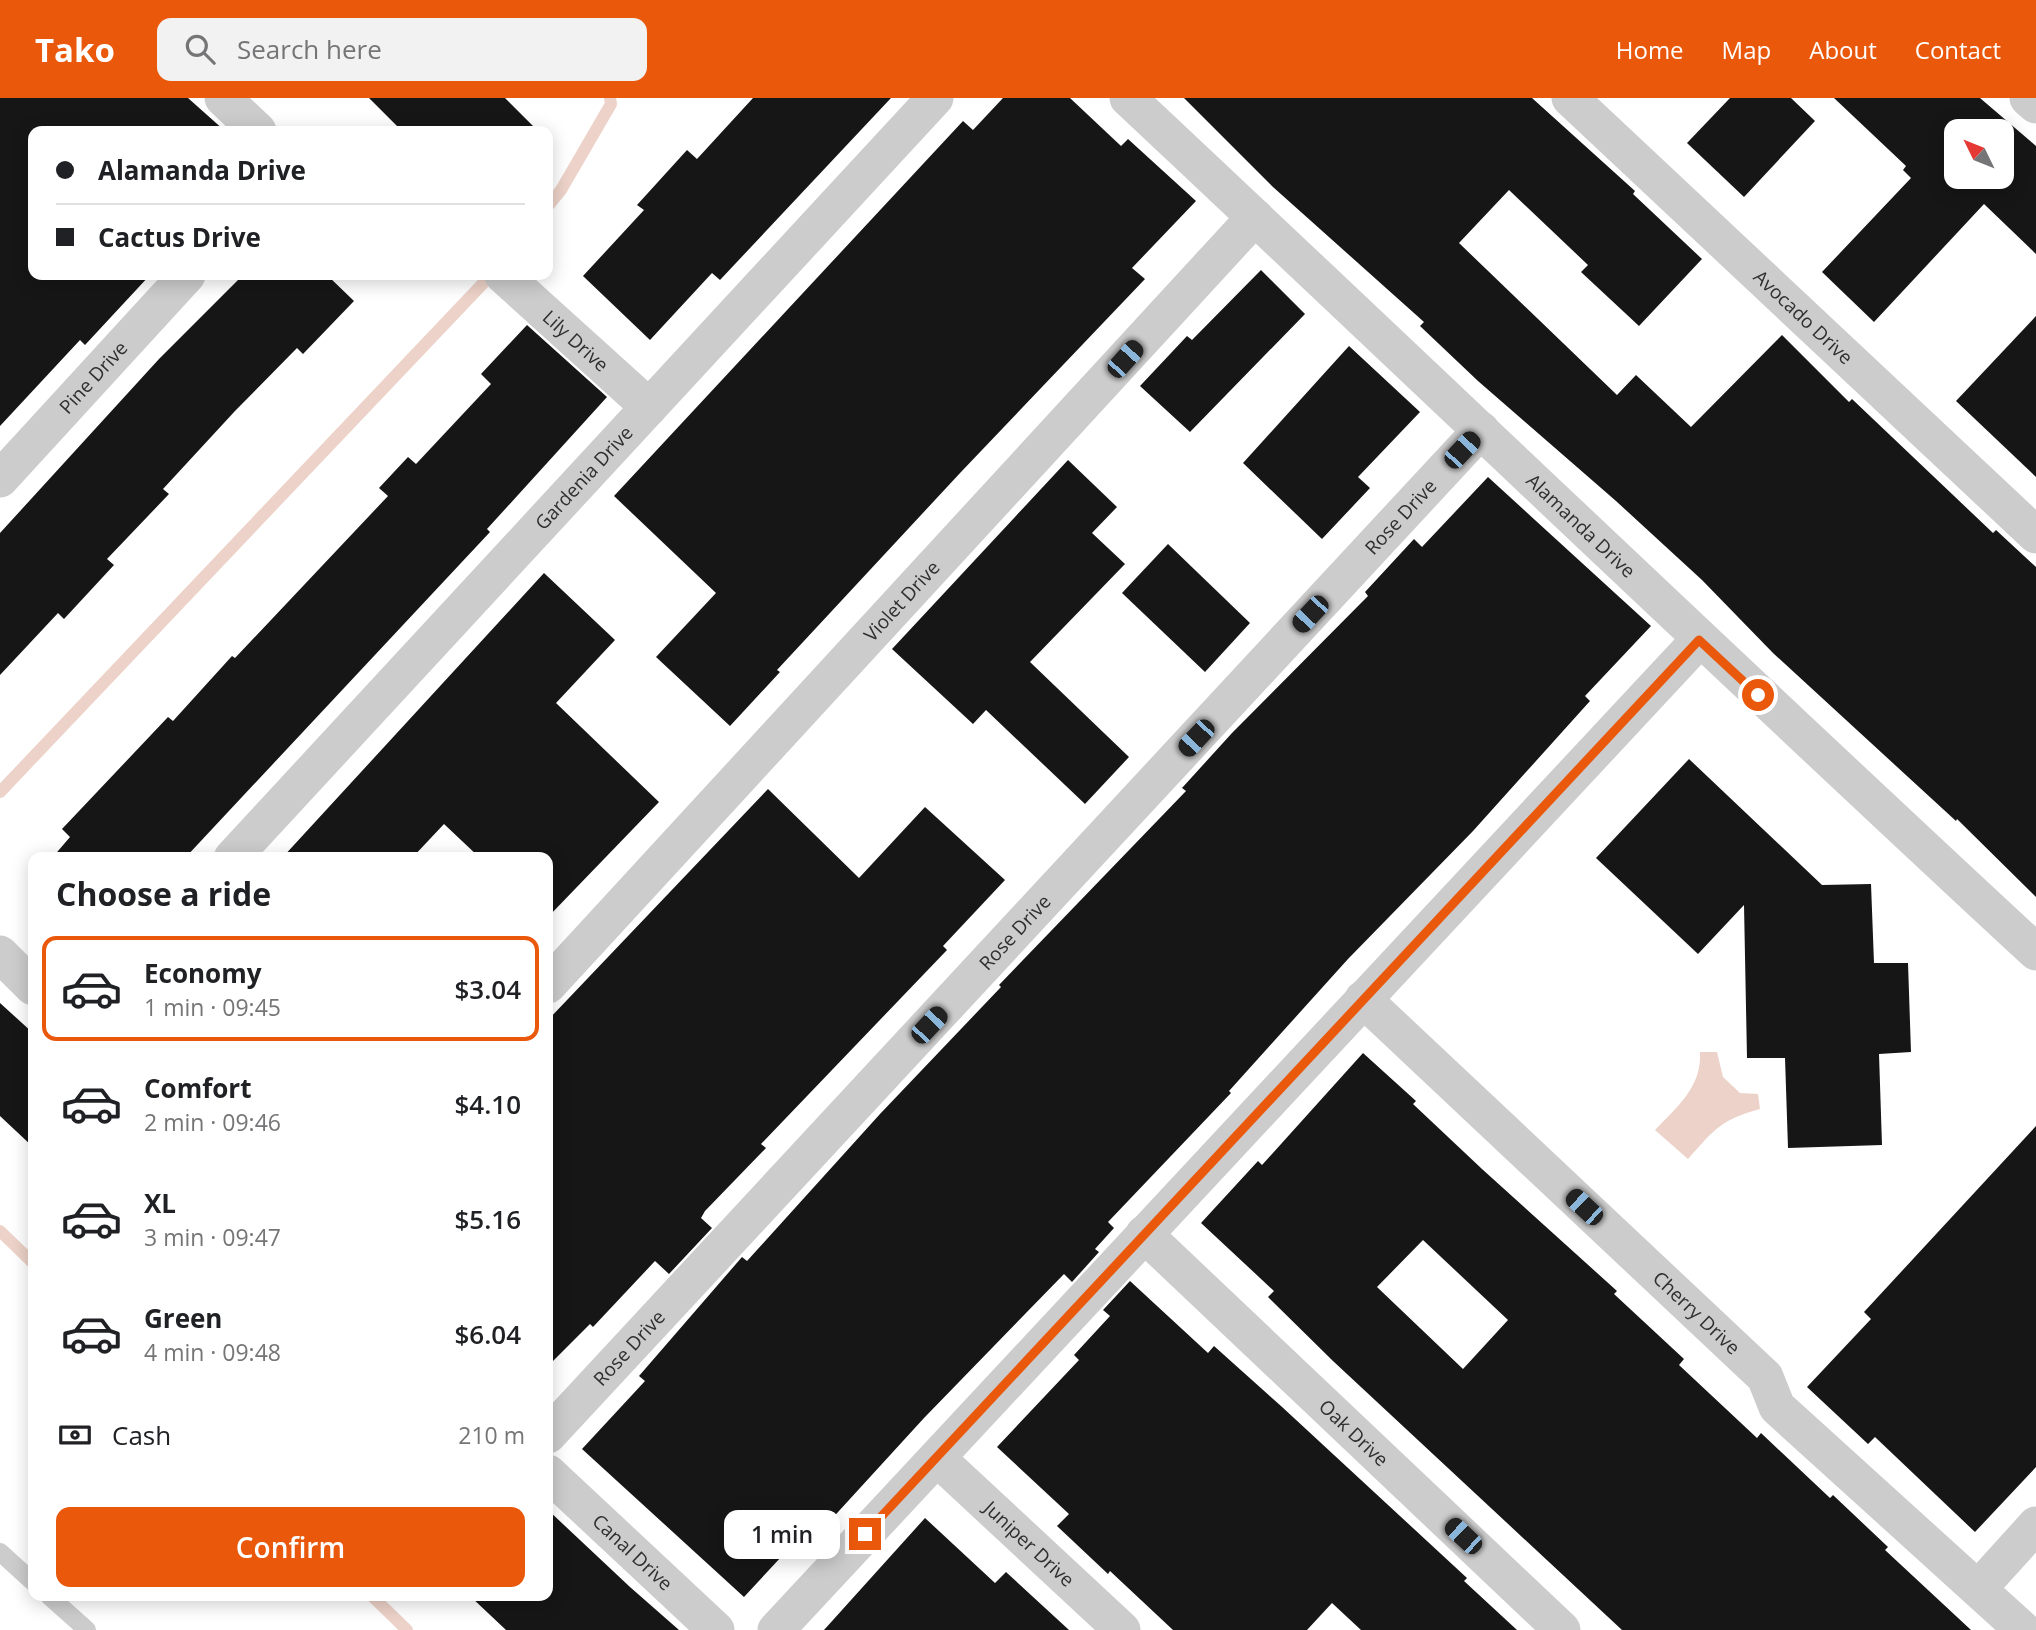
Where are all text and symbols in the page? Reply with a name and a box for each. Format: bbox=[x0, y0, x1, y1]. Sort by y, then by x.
search box bbox=[157, 18, 647, 81]
text: Tako bbox=[35, 27, 115, 72]
icon: search bbox=[181, 30, 219, 68]
text: Search here bbox=[237, 31, 382, 67]
text: Home bbox=[1616, 33, 1684, 66]
text: Map bbox=[1722, 33, 1771, 66]
text: About bbox=[1809, 33, 1877, 66]
text: Contact bbox=[1915, 33, 2001, 66]
north arrow bbox=[1944, 119, 2014, 189]
map controls bbox=[1944, 119, 2014, 189]
text: Alamanda Drive bbox=[98, 152, 306, 188]
text: Cactus Drive bbox=[98, 219, 261, 255]
street label: Avocado Drive bbox=[1748, 264, 1859, 370]
street label: Lily Drive bbox=[537, 304, 614, 377]
street label: Pine Drive bbox=[53, 335, 133, 419]
car bbox=[1104, 336, 1147, 382]
street label: Gardenia Drive bbox=[529, 420, 638, 535]
car bbox=[1440, 427, 1485, 473]
street label: Alamanda Drive bbox=[1521, 468, 1641, 583]
street label: Rose Drive bbox=[1359, 473, 1442, 560]
street label: Violet Drive bbox=[858, 555, 945, 647]
car bbox=[1288, 591, 1333, 637]
route start bbox=[1742, 679, 1774, 711]
car bbox=[1174, 715, 1219, 761]
text: Choose a ride bbox=[56, 872, 271, 915]
street label: Rose Drive bbox=[973, 889, 1056, 976]
text: Economy bbox=[144, 955, 262, 991]
icon: car bbox=[60, 957, 123, 1020]
text: $3.04 bbox=[454, 971, 521, 1007]
text: 1 min · 09:45 bbox=[144, 991, 281, 1023]
car bbox=[907, 1002, 952, 1048]
text: Comfort bbox=[144, 1070, 251, 1106]
icon: car bbox=[60, 1072, 123, 1135]
text: $4.10 bbox=[454, 1086, 521, 1122]
text: 2 min · 09:46 bbox=[144, 1106, 281, 1138]
text: XL bbox=[144, 1185, 176, 1221]
car bbox=[1562, 1185, 1607, 1229]
icon: car bbox=[60, 1187, 123, 1250]
text: $5.16 bbox=[454, 1201, 521, 1237]
text: 3 min · 09:47 bbox=[144, 1221, 281, 1253]
street label: Cherry Drive bbox=[1647, 1265, 1746, 1360]
text: Green bbox=[144, 1300, 222, 1336]
icon: car bbox=[60, 1302, 123, 1365]
street label: Rose Drive bbox=[587, 1304, 671, 1391]
text: $6.04 bbox=[454, 1316, 521, 1352]
text: 4 min · 09:48 bbox=[144, 1336, 281, 1368]
street label: Oak Drive bbox=[1313, 1393, 1394, 1472]
icon: cash bbox=[56, 1416, 94, 1454]
text: Cash bbox=[112, 1417, 171, 1453]
text: 210 m bbox=[458, 1419, 525, 1451]
street label: Juniper Drive bbox=[977, 1494, 1080, 1592]
button: Confirm bbox=[56, 1507, 525, 1587]
street label: Canal Drive bbox=[587, 1508, 679, 1596]
callout: 1 min bbox=[725, 1510, 840, 1558]
car bbox=[1441, 1514, 1486, 1558]
text: 1 min bbox=[751, 1518, 813, 1550]
route end bbox=[849, 1518, 881, 1550]

